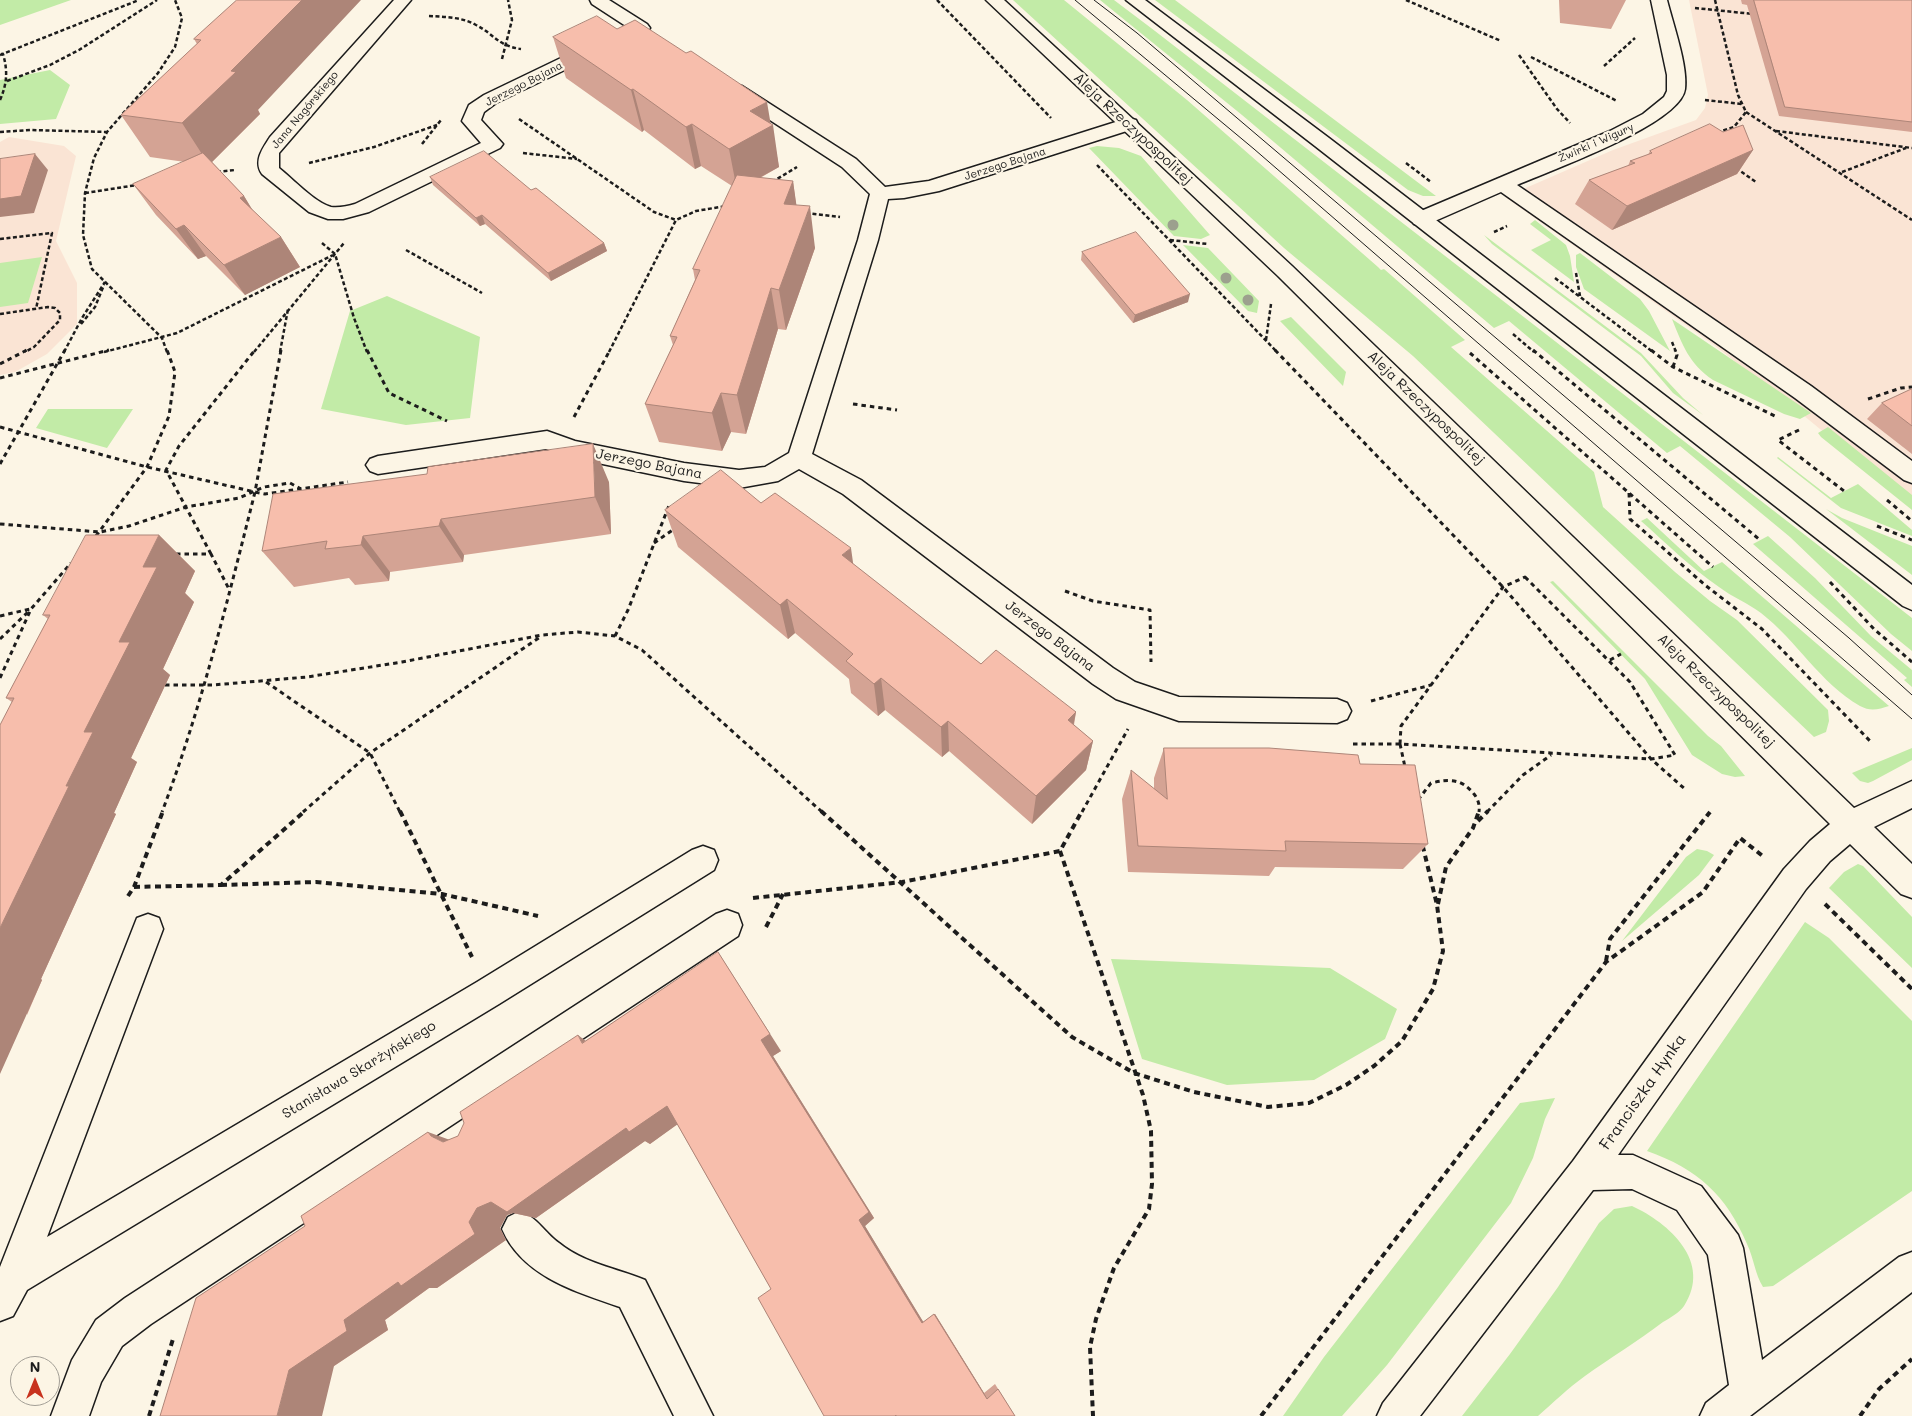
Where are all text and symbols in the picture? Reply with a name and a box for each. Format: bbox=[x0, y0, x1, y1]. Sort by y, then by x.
street label: Jerzego Bajana bbox=[483, 59, 565, 109]
street label: Jana Nagórskiego bbox=[269, 69, 341, 151]
street label: Aleja Rzeczypospolitej bbox=[1070, 69, 1196, 189]
street label: Żwirki i Wigury bbox=[1556, 120, 1636, 166]
street label: Jerzego Bajana bbox=[963, 145, 1047, 183]
street label: Aleja Rzeczypospolitej bbox=[1364, 348, 1488, 468]
street label: Jerzego Bajana bbox=[594, 445, 704, 483]
street label: Jerzego Bajana bbox=[1002, 597, 1098, 675]
street label: Aleja Rzeczypospolitej bbox=[1654, 631, 1778, 751]
street label: Stanisława Skarżyńskiego bbox=[279, 1017, 439, 1123]
street label: Franciszka Hynka bbox=[1596, 1030, 1690, 1154]
north arrow bbox=[10, 1356, 60, 1406]
text: N bbox=[30, 1357, 40, 1376]

